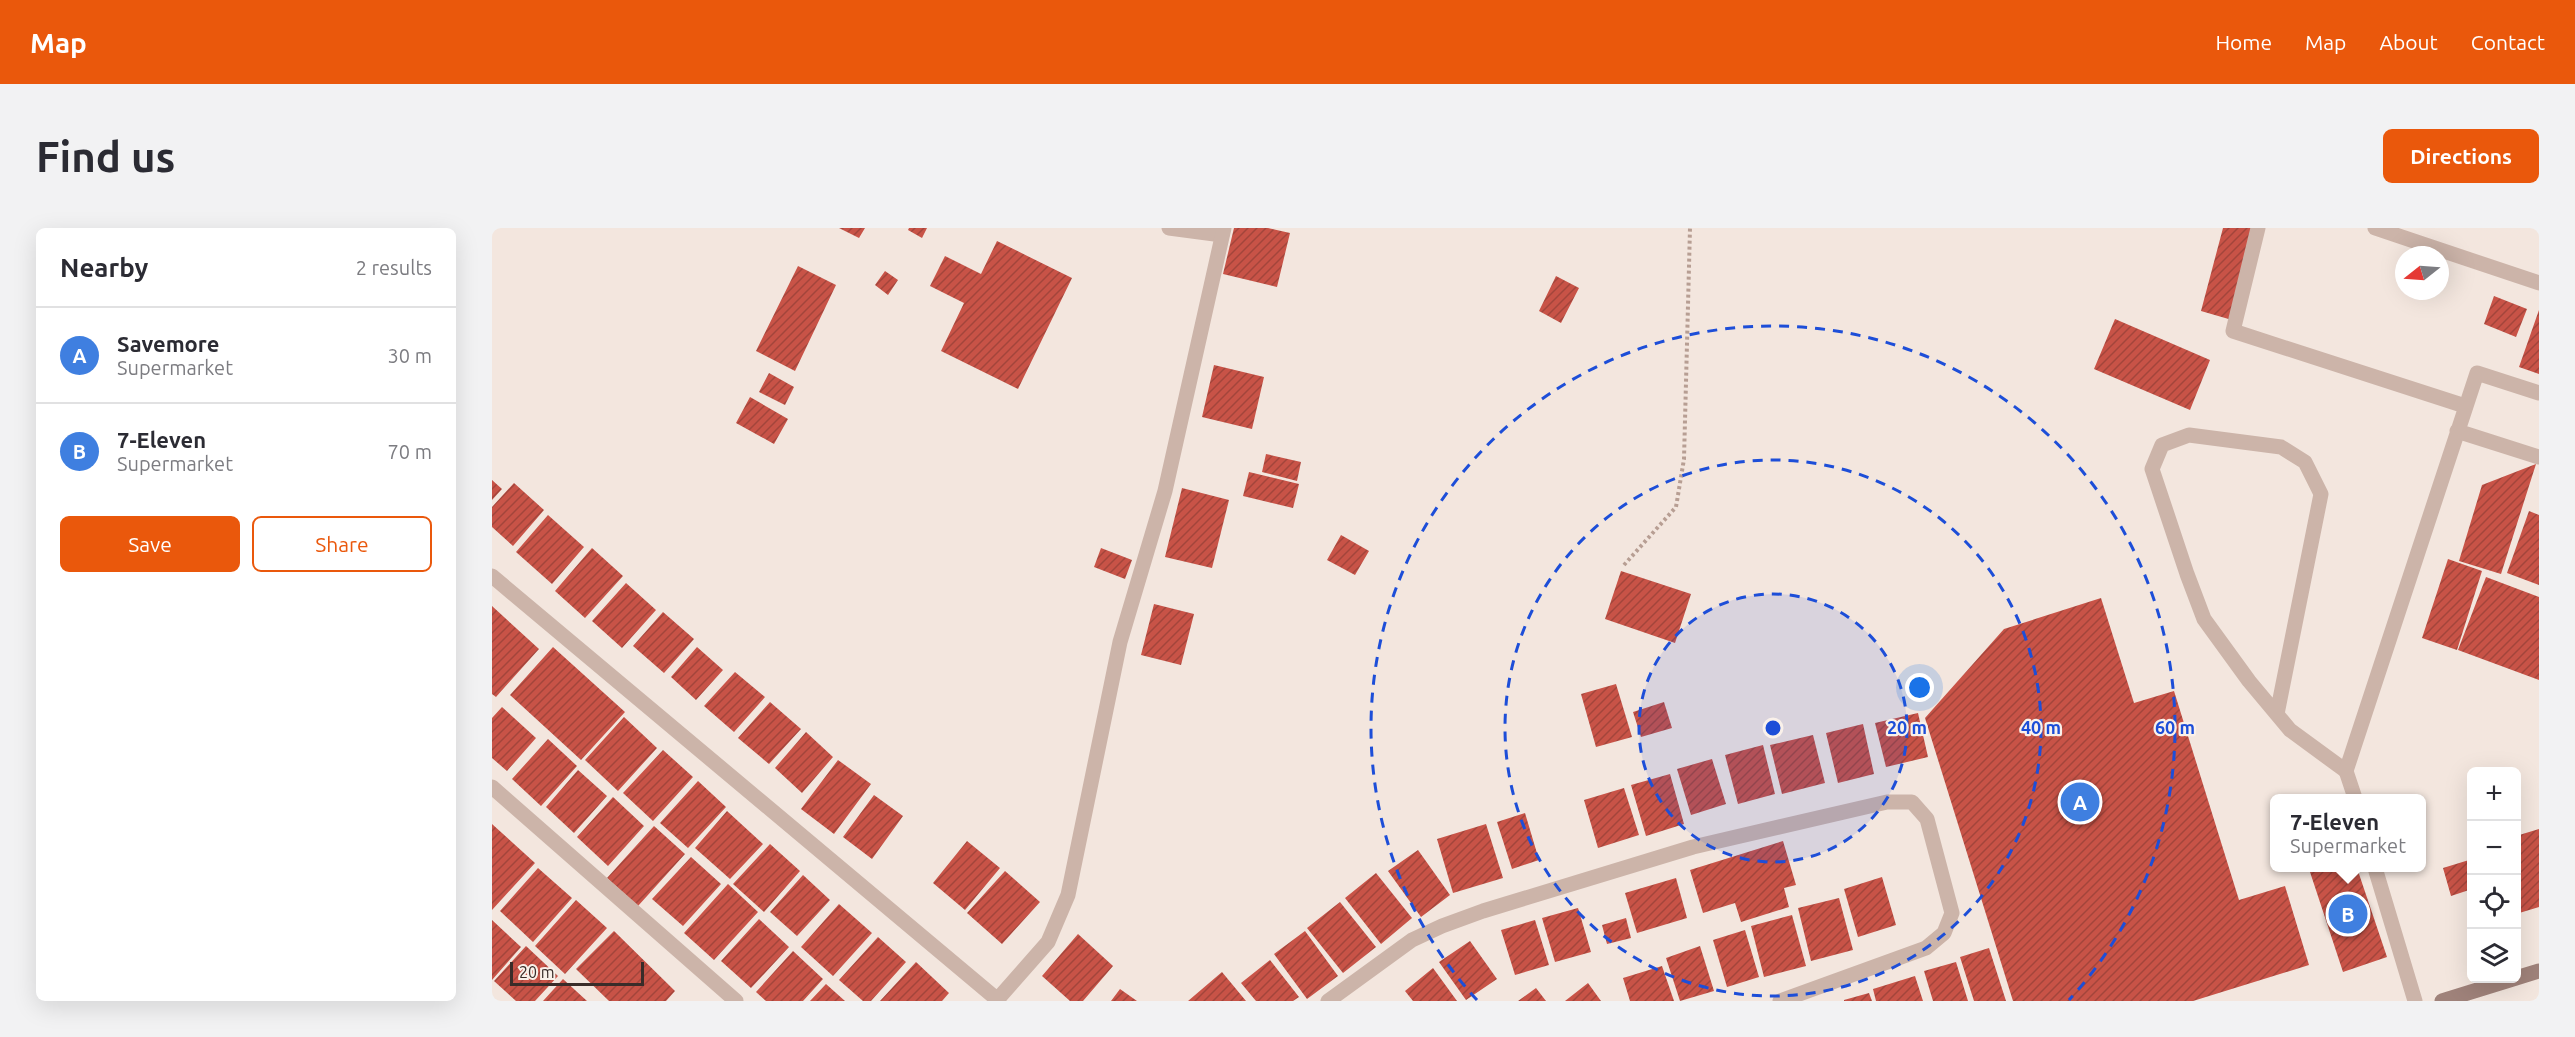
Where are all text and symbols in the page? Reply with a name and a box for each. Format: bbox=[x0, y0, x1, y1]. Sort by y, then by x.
text: Map bbox=[30, 27, 87, 58]
text: Home bbox=[2215, 30, 2272, 54]
text: Map bbox=[2305, 30, 2346, 54]
text: About bbox=[2379, 30, 2438, 54]
text: Contact bbox=[2471, 30, 2545, 54]
button: Directions bbox=[2383, 129, 2539, 183]
text: Find us bbox=[36, 133, 175, 180]
north arrow bbox=[2395, 246, 2449, 300]
text: Nearby bbox=[60, 253, 148, 282]
text: 2 results bbox=[356, 256, 432, 279]
text: Savemore bbox=[117, 331, 219, 356]
text: A bbox=[72, 344, 87, 367]
text: 30 m bbox=[388, 344, 432, 367]
text: Supermarket bbox=[117, 356, 233, 379]
text: 7-Eleven bbox=[117, 427, 206, 452]
text: B bbox=[73, 440, 86, 463]
text: 70 m bbox=[388, 440, 432, 463]
text: Supermarket bbox=[117, 452, 233, 475]
button: Save bbox=[60, 516, 240, 572]
button: Share bbox=[252, 516, 432, 572]
your location bbox=[1905, 673, 1934, 702]
text: 20 m bbox=[1887, 717, 1927, 737]
text: 40 m bbox=[2021, 717, 2061, 737]
text: 60 m bbox=[2155, 717, 2195, 737]
centre of rings bbox=[1763, 718, 1783, 738]
map controls bbox=[2467, 767, 2521, 983]
button: + bbox=[2467, 767, 2521, 821]
pin: A bbox=[2060, 780, 2100, 824]
popup bbox=[2270, 794, 2426, 872]
text: 7-Eleven bbox=[2290, 809, 2379, 834]
button: − bbox=[2467, 821, 2521, 875]
text: Supermarket bbox=[2290, 834, 2406, 857]
button: locate bbox=[2467, 875, 2521, 929]
pin: B bbox=[2328, 892, 2368, 936]
button: layers bbox=[2467, 929, 2521, 983]
scale bar bbox=[510, 959, 644, 986]
text: 20 m bbox=[519, 963, 555, 981]

